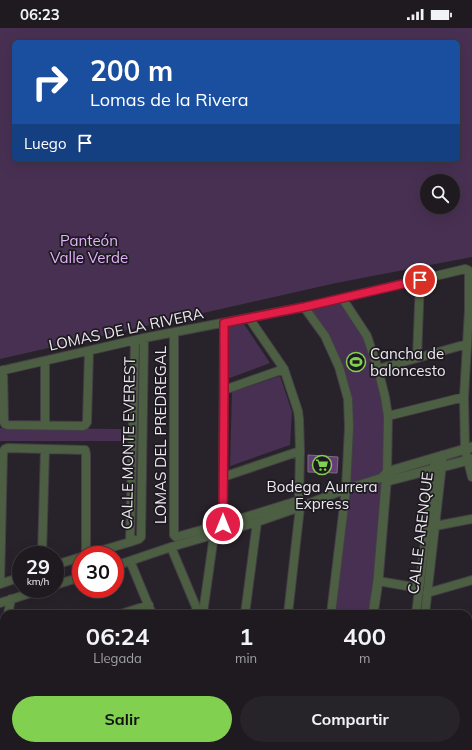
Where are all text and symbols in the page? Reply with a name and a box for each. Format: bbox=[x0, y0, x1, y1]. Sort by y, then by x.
text: 06:23 bbox=[20, 5, 60, 24]
text: 200 m bbox=[90, 53, 173, 88]
icon: right bbox=[24, 56, 76, 108]
text: Lomas de la Rivera bbox=[90, 88, 249, 111]
icon: arrive bbox=[74, 132, 96, 154]
text: Luego bbox=[24, 134, 66, 153]
map controls bbox=[420, 174, 460, 214]
button: search bbox=[420, 174, 460, 214]
park label: Panteón Valle Verde bbox=[50, 231, 128, 267]
pin bbox=[403, 263, 437, 297]
icon: arrive bbox=[409, 269, 431, 291]
street label: LOMAS DE LA RIVERA bbox=[47, 303, 205, 355]
place label: Cancha de baloncesto bbox=[370, 344, 445, 380]
street label: LOMAS DEL PREDREGAL bbox=[151, 346, 170, 524]
sports icon: Cancha de baloncesto bbox=[345, 351, 367, 373]
street label: CALLE MONTE EVEREST bbox=[117, 356, 139, 530]
supermarket icon: Bodega Aurrera Express bbox=[311, 454, 333, 476]
street label: CALLE ARENQUE bbox=[403, 471, 437, 595]
place label: Bodega Aurrera Express bbox=[267, 477, 377, 513]
position arrow bbox=[202, 503, 244, 545]
speed limit sign: 30 bbox=[72, 546, 124, 598]
text: 29 bbox=[26, 554, 50, 579]
text: km/h bbox=[27, 575, 49, 588]
text: 06:24 bbox=[86, 621, 149, 651]
text: 1 bbox=[239, 621, 253, 651]
text: 400 bbox=[343, 621, 386, 651]
text: Llegada bbox=[93, 650, 142, 666]
text: min bbox=[235, 650, 257, 666]
text: m bbox=[359, 650, 370, 666]
button: Salir bbox=[12, 696, 232, 742]
button: Compartir bbox=[240, 696, 460, 742]

